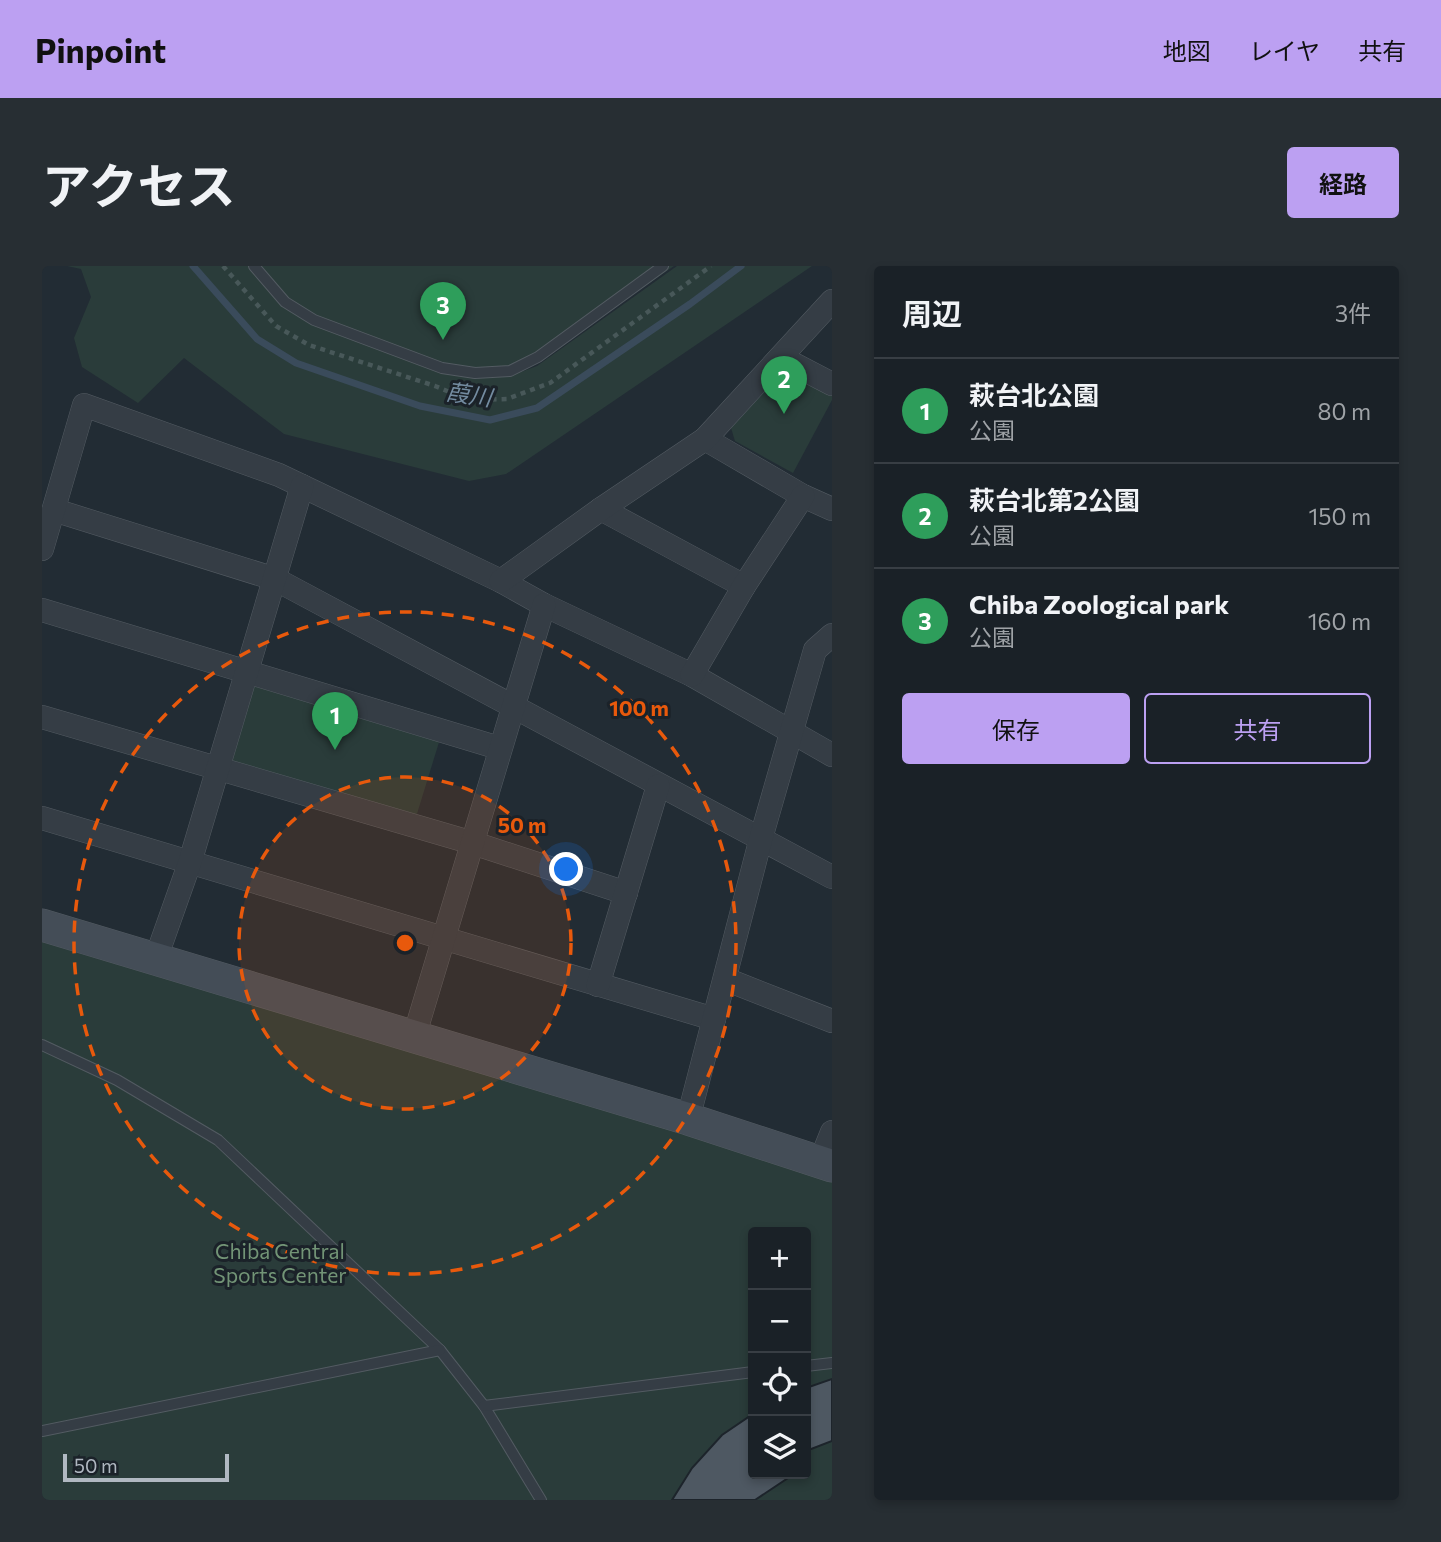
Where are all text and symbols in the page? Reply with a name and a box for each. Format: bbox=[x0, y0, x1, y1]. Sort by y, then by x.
text: Pinpoint bbox=[35, 29, 166, 70]
text: 地図 bbox=[1163, 36, 1211, 65]
text: レイヤ bbox=[1249, 36, 1320, 65]
text: 共有 bbox=[1358, 36, 1406, 65]
button: 経路 bbox=[1287, 147, 1399, 218]
text: アクセス bbox=[42, 154, 236, 214]
pin: 3 bbox=[420, 282, 466, 340]
text: 周辺 bbox=[902, 294, 962, 331]
text: 3件 bbox=[1335, 299, 1371, 327]
pin: 2 bbox=[761, 356, 807, 414]
water label: 葭川 bbox=[444, 377, 497, 411]
text: 萩台北公園 bbox=[969, 379, 1099, 410]
text: 1 bbox=[920, 397, 930, 425]
text: 80 m bbox=[1318, 397, 1371, 425]
text: 公園 bbox=[969, 416, 1015, 444]
text: 萩台北第2公園 bbox=[969, 484, 1140, 515]
text: 2 bbox=[918, 502, 932, 530]
text: 150 m bbox=[1308, 502, 1371, 530]
text: 公園 bbox=[969, 521, 1015, 549]
text: Chiba Zoological park bbox=[969, 588, 1229, 619]
text: 3 bbox=[918, 607, 932, 635]
text: 160 m bbox=[1308, 607, 1371, 635]
text: 公園 bbox=[969, 623, 1015, 651]
pin: 1 bbox=[312, 692, 358, 750]
button: 保存 bbox=[902, 693, 1130, 764]
button: 共有 bbox=[1144, 693, 1371, 764]
text: 100 m bbox=[609, 695, 669, 720]
text: 50 m bbox=[498, 812, 546, 837]
your location bbox=[549, 852, 583, 886]
centre of rings bbox=[393, 931, 417, 955]
map controls bbox=[748, 1227, 811, 1479]
button: + bbox=[748, 1227, 811, 1290]
park label: Chiba Central Sports Center bbox=[213, 1238, 347, 1287]
button: − bbox=[748, 1290, 811, 1353]
button: locate bbox=[748, 1353, 811, 1416]
button: layers bbox=[748, 1416, 811, 1479]
scale bar bbox=[63, 1451, 229, 1483]
text: 50 m bbox=[74, 1454, 118, 1477]

